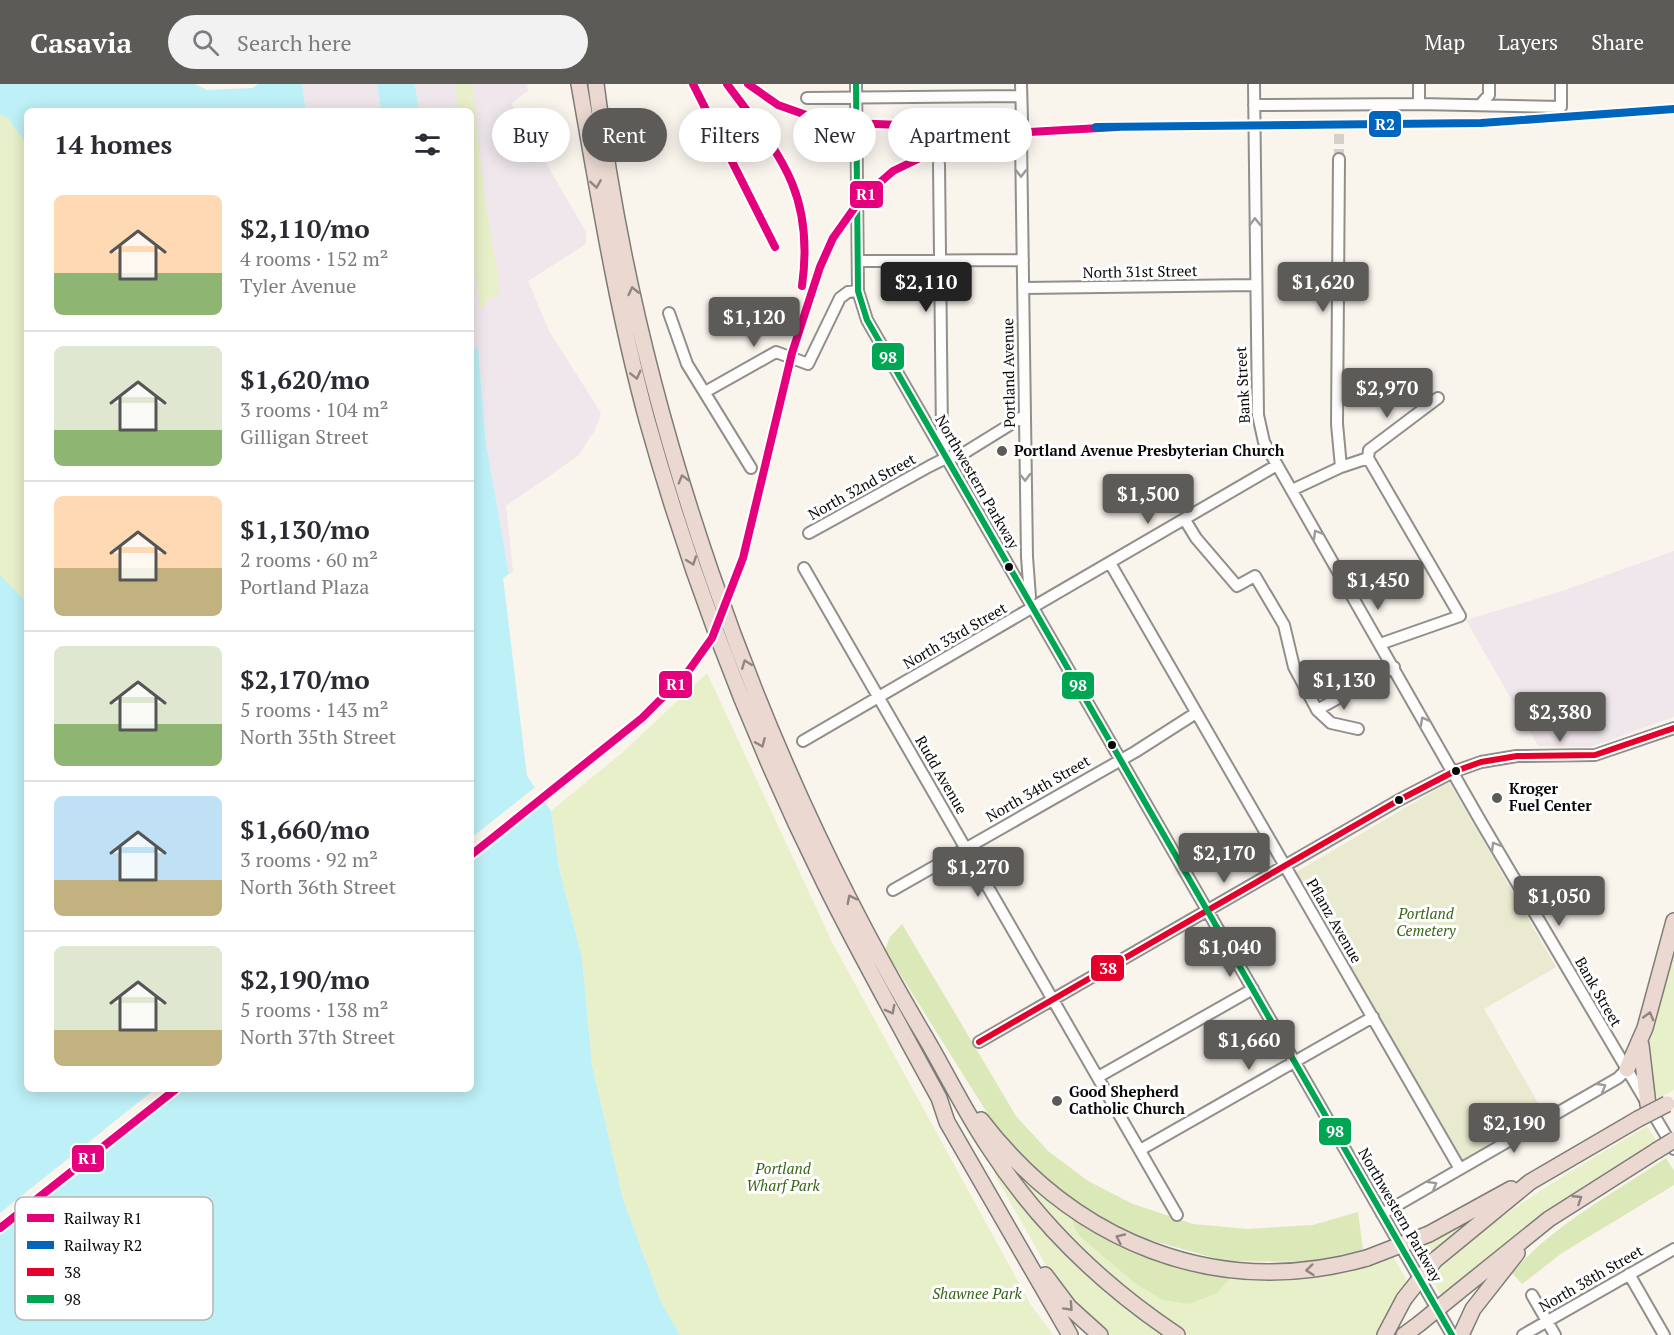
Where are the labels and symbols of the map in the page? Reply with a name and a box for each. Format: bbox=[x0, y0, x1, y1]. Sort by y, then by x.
line badge: R2 bbox=[1368, 110, 1402, 138]
text: R2 bbox=[1375, 113, 1395, 135]
one-way arrow bbox=[1015, 169, 1028, 178]
one-way arrow bbox=[589, 179, 602, 189]
line badge: R1 bbox=[849, 180, 884, 209]
text: R1 bbox=[856, 183, 876, 205]
one-way arrow bbox=[1249, 218, 1261, 227]
street label: North 31st Street bbox=[1082, 260, 1198, 282]
pin: $2,110 bbox=[877, 262, 975, 313]
pin: $1,620 bbox=[1274, 262, 1372, 313]
one-way arrow bbox=[628, 286, 641, 296]
pin: $1,120 bbox=[705, 297, 803, 348]
street label: Portland Avenue bbox=[997, 318, 1019, 428]
line badge: 98 bbox=[871, 342, 905, 371]
text: 98 bbox=[879, 346, 897, 368]
street label: Bank Street bbox=[1230, 346, 1254, 424]
pin: $2,970 bbox=[1338, 368, 1436, 419]
one-way arrow bbox=[628, 369, 641, 379]
street label: Northwestern Parkway bbox=[931, 411, 1025, 553]
place label: Portland Avenue Presbyterian Church bbox=[1014, 440, 1285, 460]
marker: Portland Avenue Presbyterian Church bbox=[995, 444, 1009, 458]
street label: North 32nd Street bbox=[804, 448, 919, 524]
one-way arrow bbox=[1019, 472, 1032, 481]
one-way arrow bbox=[678, 474, 690, 485]
pin: $1,500 bbox=[1099, 474, 1197, 525]
one-way arrow bbox=[1313, 530, 1324, 540]
one-way arrow bbox=[684, 555, 697, 566]
pin: $1,450 bbox=[1329, 560, 1427, 611]
unlabelled marker bbox=[1003, 561, 1015, 573]
street label: North 33rd Street bbox=[899, 597, 1010, 673]
one-way arrow bbox=[741, 659, 753, 670]
pin: $1,130 bbox=[1295, 660, 1393, 711]
line badge: R1 bbox=[658, 670, 693, 699]
line badge: 98 bbox=[1061, 671, 1095, 700]
text: R1 bbox=[666, 673, 686, 695]
text: 98 bbox=[1069, 674, 1087, 696]
pin: $2,380 bbox=[1511, 692, 1609, 743]
one-way arrow bbox=[1420, 717, 1431, 727]
street label: Rudd Avenue bbox=[911, 732, 972, 817]
one-way arrow bbox=[754, 737, 766, 748]
unlabelled marker bbox=[1106, 739, 1118, 751]
street label: North 34th Street bbox=[982, 750, 1094, 826]
unlabelled marker bbox=[1450, 765, 1462, 777]
place label: Kroger Fuel Center bbox=[1509, 778, 1592, 815]
marker: Kroger Fuel Center bbox=[1490, 791, 1504, 805]
unlabelled marker bbox=[1393, 794, 1405, 806]
pin: $2,170 bbox=[1175, 833, 1273, 884]
one-way arrow bbox=[1491, 842, 1502, 852]
pin: $1,270 bbox=[929, 847, 1027, 898]
street label: Pflanz Avenue bbox=[1303, 875, 1367, 966]
pin: $1,050 bbox=[1510, 876, 1608, 927]
one-way arrow bbox=[846, 895, 858, 906]
park label: Portland Cemetery bbox=[1396, 903, 1457, 940]
pin: $1,040 bbox=[1181, 927, 1279, 978]
street label: Bank Street bbox=[1571, 953, 1627, 1030]
line badge: 38 bbox=[1090, 954, 1125, 982]
text: 38 bbox=[1099, 957, 1117, 979]
one-way arrow bbox=[884, 1004, 895, 1014]
one-way arrow bbox=[1641, 1011, 1654, 1021]
pin: $1,660 bbox=[1200, 1020, 1298, 1071]
place label: Good Shepherd Catholic Church bbox=[1069, 1081, 1185, 1118]
one-way arrow bbox=[1596, 1083, 1606, 1094]
marker: Good Shepherd Catholic Church bbox=[1050, 1094, 1064, 1108]
pin: $2,190 bbox=[1465, 1103, 1563, 1154]
line badge: 98 bbox=[1318, 1117, 1352, 1146]
text: 98 bbox=[1326, 1120, 1344, 1142]
line badge: R1 bbox=[71, 1144, 105, 1173]
street label: Northwestern Parkway bbox=[1354, 1144, 1448, 1286]
text: R1 bbox=[78, 1147, 98, 1169]
park label: Portland Wharf Park bbox=[746, 1158, 821, 1195]
one-way arrow bbox=[1427, 1181, 1437, 1192]
one-way arrow bbox=[1571, 1195, 1582, 1206]
legend bbox=[15, 1197, 213, 1320]
text: Railway R1 bbox=[64, 1207, 142, 1229]
one-way arrow bbox=[1115, 1233, 1126, 1245]
text: Railway R2 bbox=[64, 1234, 142, 1256]
street label: North 38th Street bbox=[1535, 1240, 1647, 1316]
text: 38 bbox=[64, 1261, 81, 1283]
one-way arrow bbox=[1305, 1263, 1314, 1276]
park label: Shawnee Park bbox=[932, 1283, 1023, 1303]
text: 98 bbox=[64, 1288, 81, 1310]
one-way arrow bbox=[1062, 1300, 1073, 1311]

